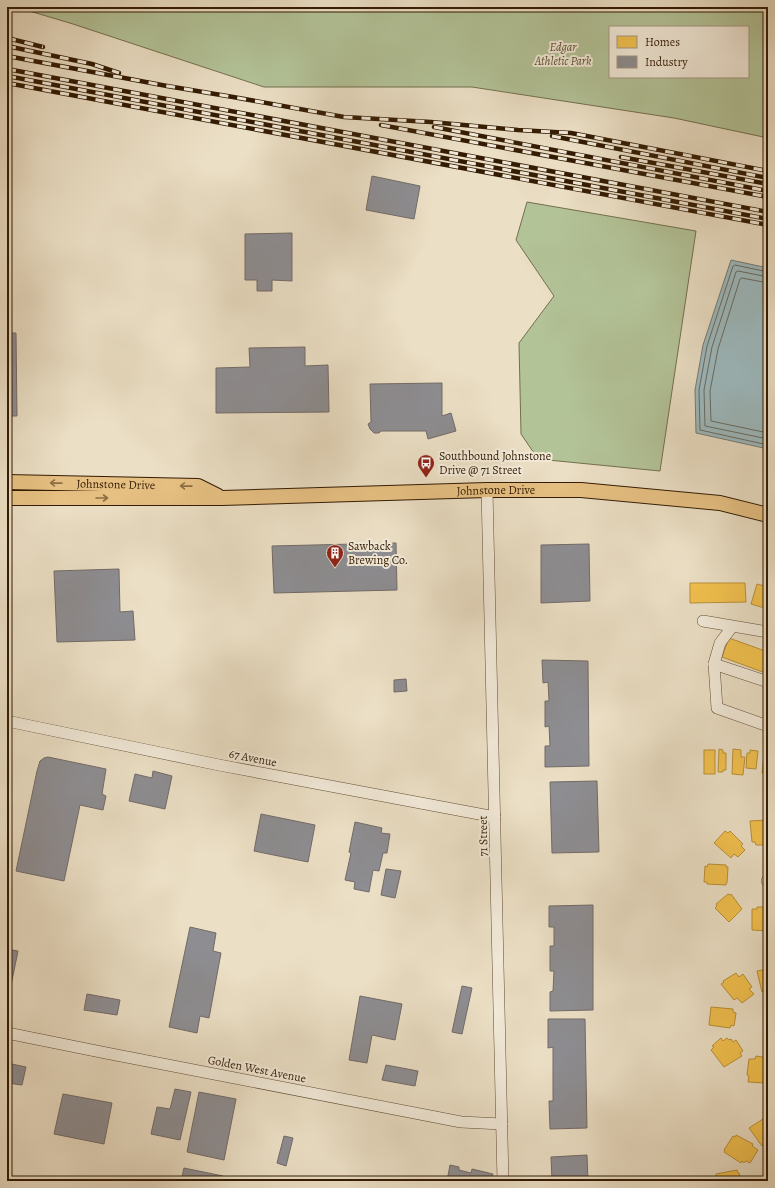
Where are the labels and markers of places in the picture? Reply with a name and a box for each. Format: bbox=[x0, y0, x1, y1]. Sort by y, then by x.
place label: Southbound Johnstone Drive @ 71 Street bbox=[439, 448, 551, 478]
bus stop icon: Southbound Johnstone Drive @ 71 Street bbox=[416, 453, 436, 478]
place label: Sawback Brewing Co. bbox=[348, 538, 408, 568]
building icon: Sawback Brewing Co. bbox=[325, 543, 345, 568]

